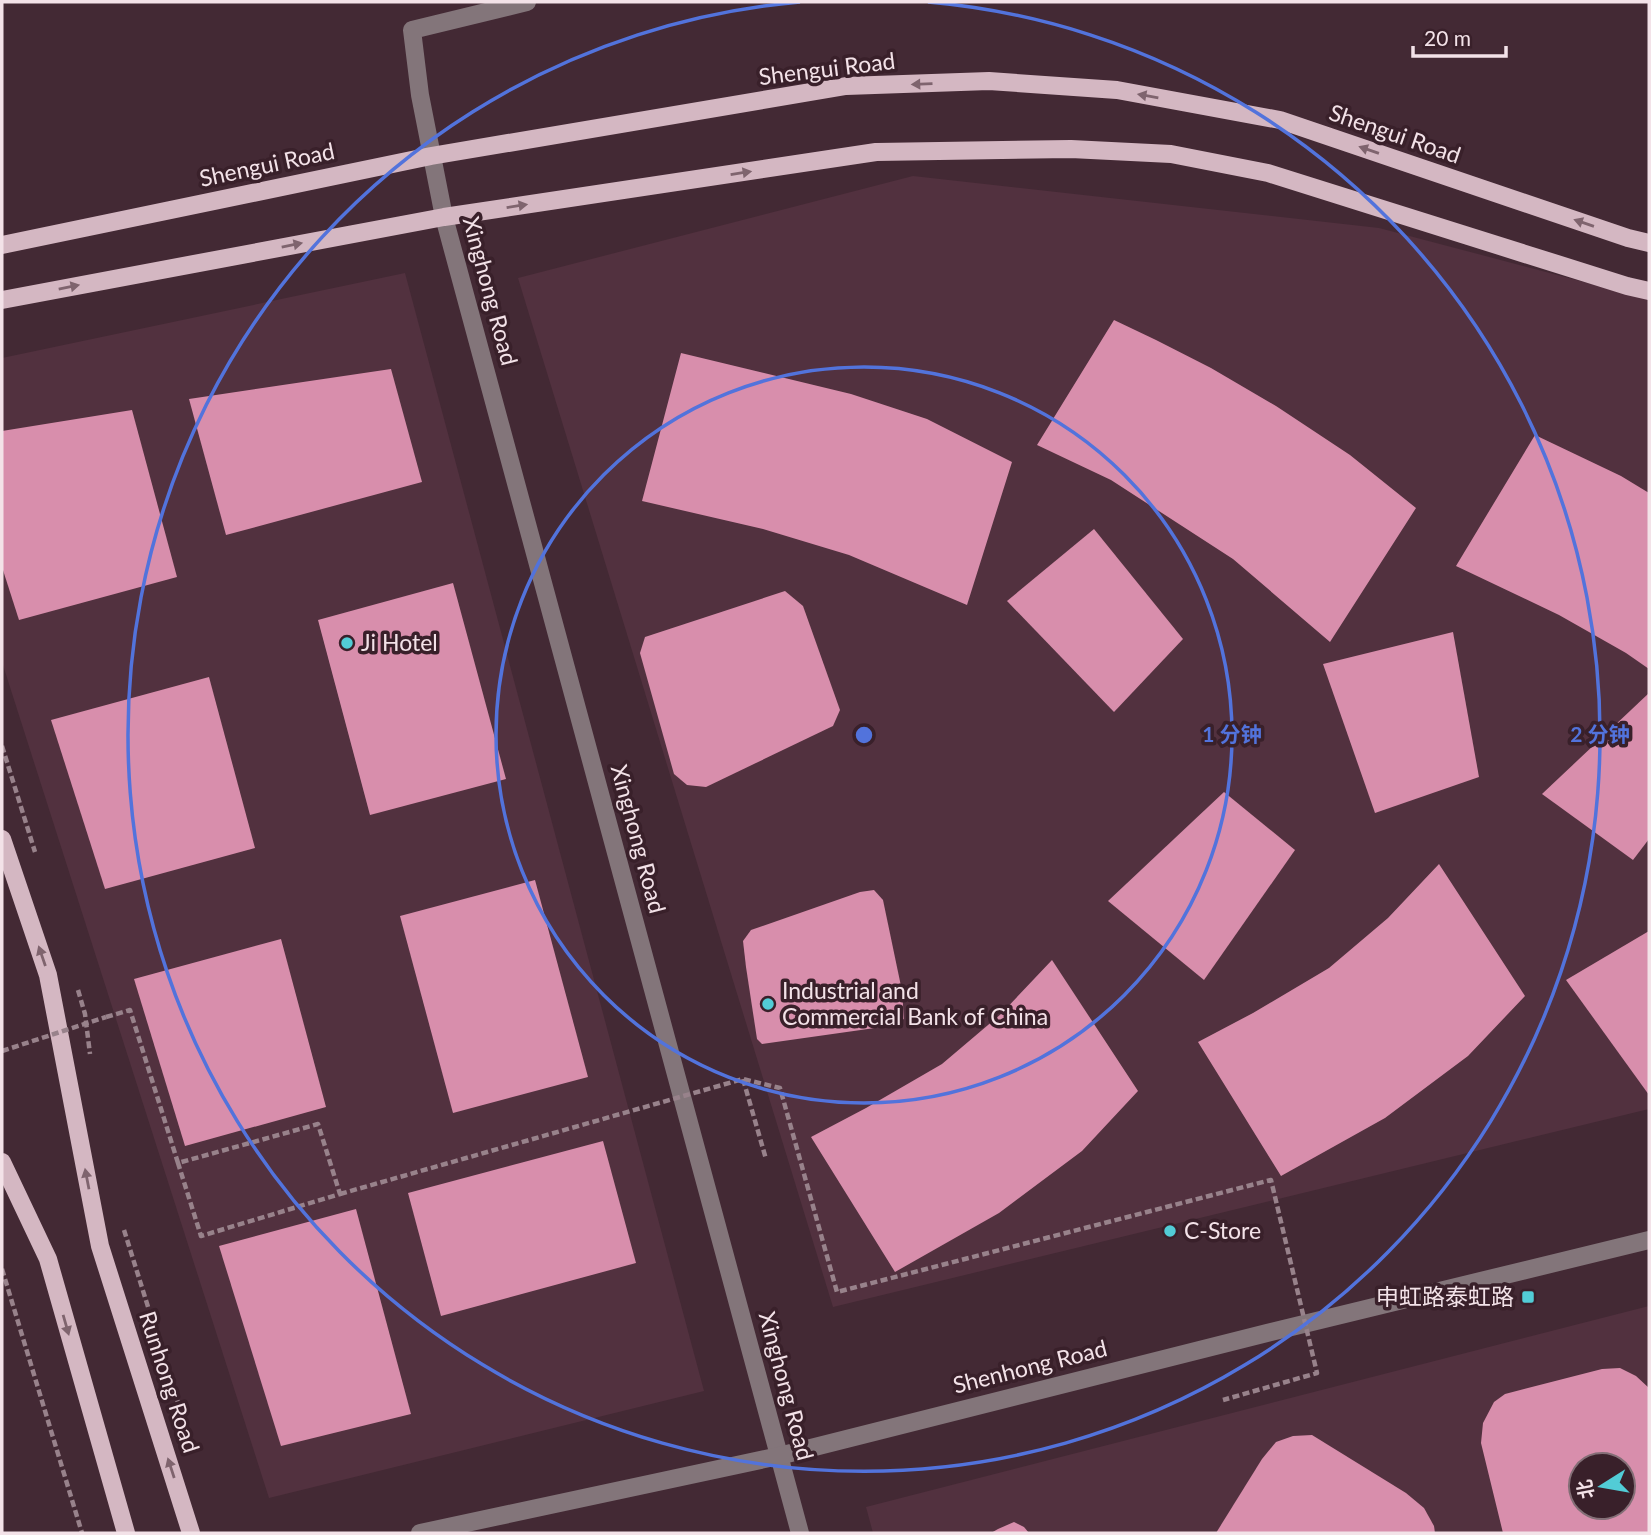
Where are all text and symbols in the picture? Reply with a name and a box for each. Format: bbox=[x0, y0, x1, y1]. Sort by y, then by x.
scale bar bbox=[1413, 14, 1506, 58]
text: 20 m bbox=[1424, 25, 1471, 50]
street label: Shengui Road bbox=[757, 46, 897, 90]
one-way arrow bbox=[910, 78, 932, 89]
one-way arrow bbox=[1137, 90, 1159, 101]
street label: Shengui Road bbox=[1326, 97, 1465, 169]
street label: Shengui Road bbox=[197, 136, 337, 192]
one-way arrow bbox=[1358, 144, 1379, 155]
one-way arrow bbox=[731, 167, 753, 178]
one-way arrow bbox=[506, 200, 528, 211]
street label: Xinghong Road bbox=[458, 213, 524, 368]
one-way arrow bbox=[1573, 218, 1594, 228]
one-way arrow bbox=[281, 240, 303, 251]
one-way arrow bbox=[58, 282, 80, 293]
place label: Ji Hotel bbox=[361, 628, 438, 656]
marker: Ji Hotel bbox=[339, 635, 355, 651]
text: 1 分钟 bbox=[1202, 721, 1262, 746]
text: 2 分钟 bbox=[1570, 721, 1630, 746]
centre of rings bbox=[852, 723, 876, 747]
street label: Xinghong Road bbox=[606, 761, 672, 916]
one-way arrow bbox=[36, 945, 47, 966]
place label: Industrial and Commercial Bank of China bbox=[782, 976, 1048, 1030]
marker: Industrial and Commercial Bank of China bbox=[760, 996, 776, 1012]
one-way arrow bbox=[81, 1168, 92, 1190]
place label: C-Store bbox=[1184, 1216, 1261, 1244]
marker: C-Store bbox=[1162, 1223, 1178, 1239]
place label: 申虹路泰虹路 bbox=[1376, 1282, 1514, 1310]
marker: 申虹路泰虹路 bbox=[1520, 1289, 1536, 1305]
street label: Runhong Road bbox=[134, 1307, 206, 1456]
street label: Xinghong Road bbox=[754, 1308, 820, 1463]
one-way arrow bbox=[62, 1314, 72, 1335]
street label: Shenhong Road bbox=[950, 1333, 1110, 1399]
north arrow bbox=[1567, 1451, 1637, 1521]
one-way arrow bbox=[165, 1458, 175, 1479]
text: 北 bbox=[1572, 1478, 1598, 1501]

